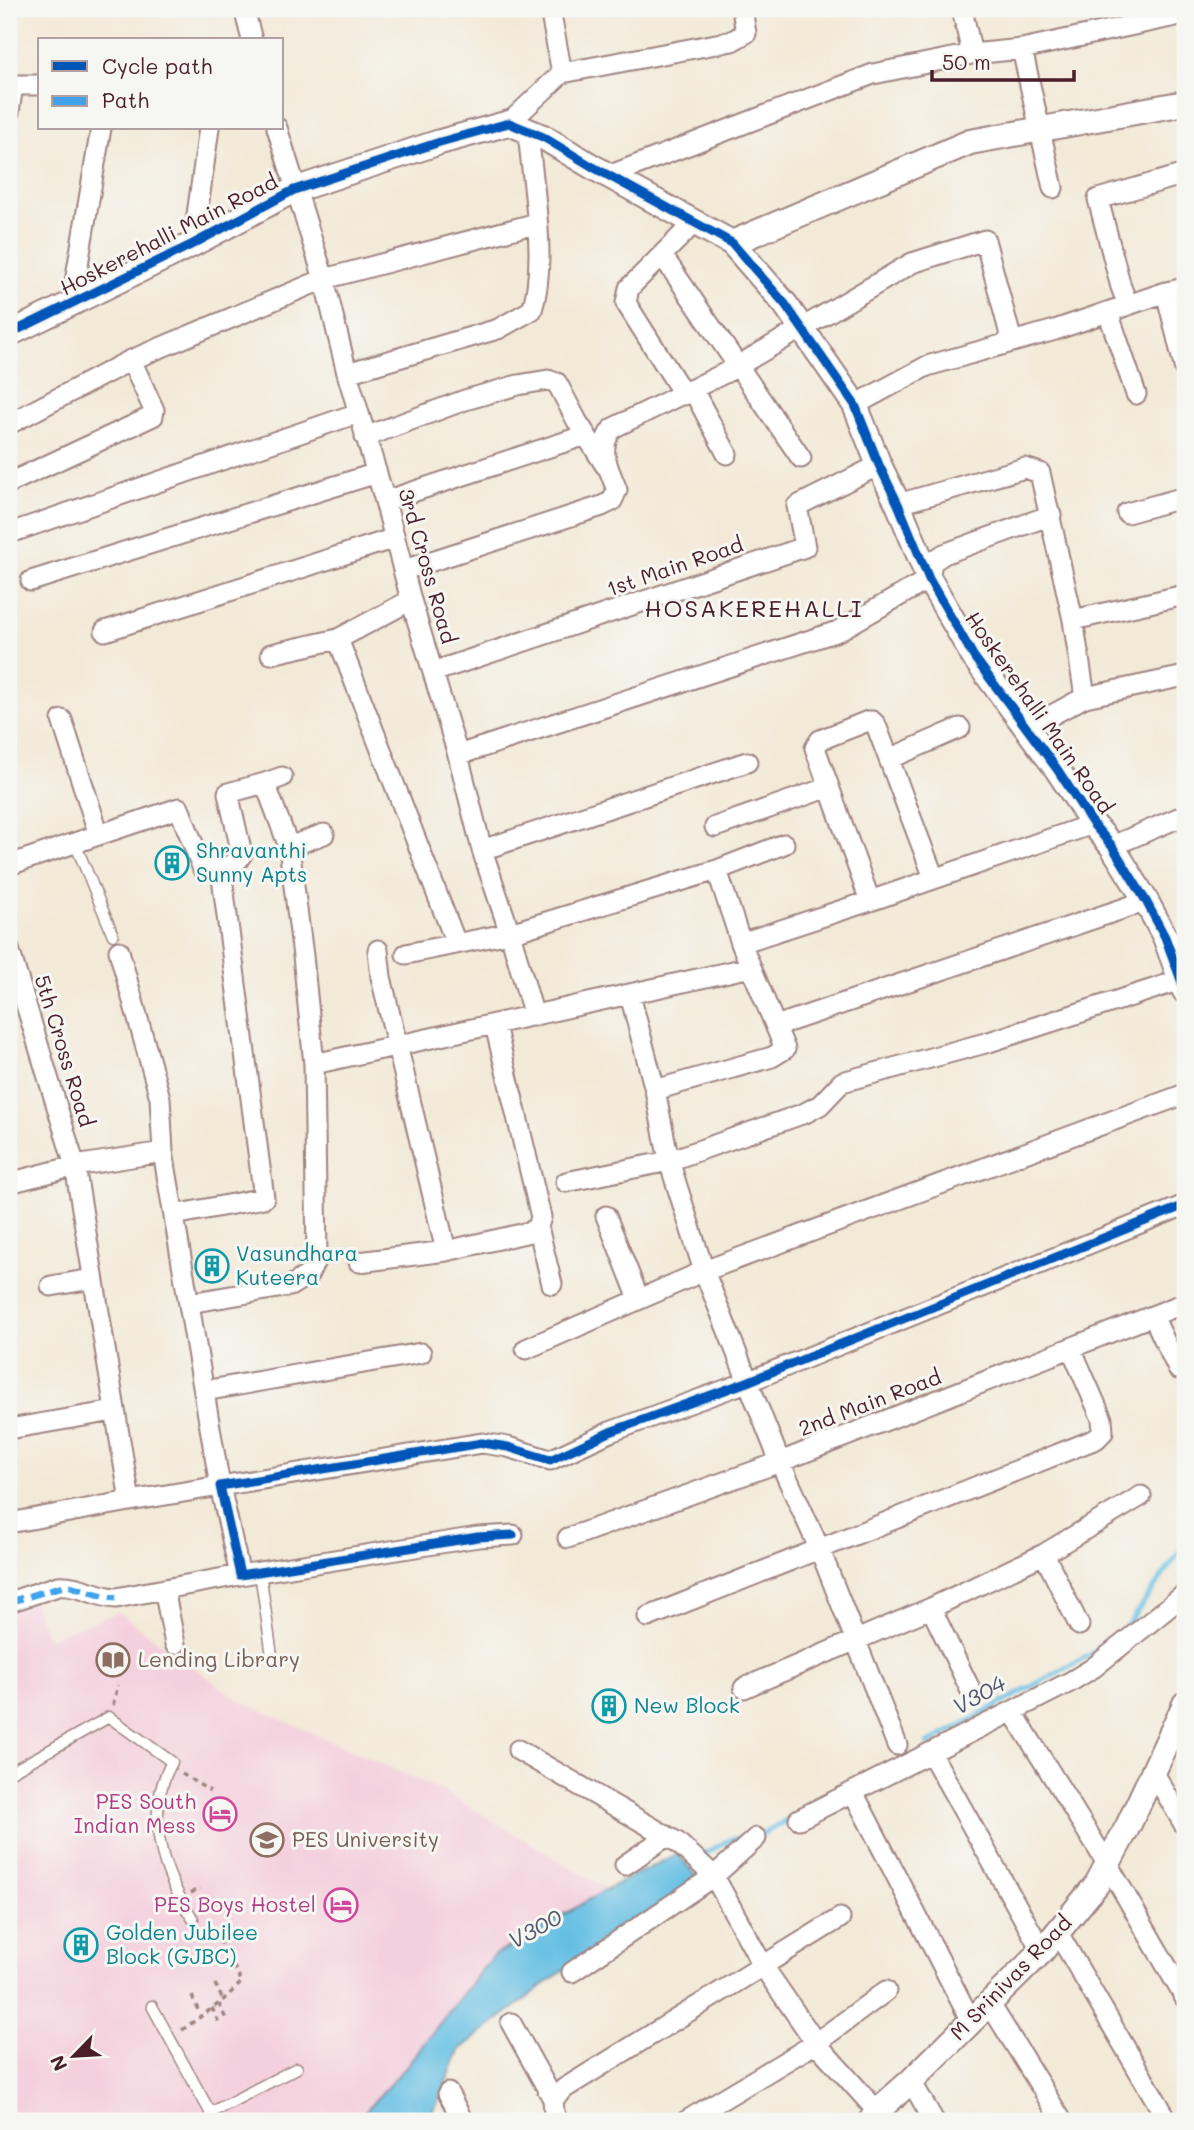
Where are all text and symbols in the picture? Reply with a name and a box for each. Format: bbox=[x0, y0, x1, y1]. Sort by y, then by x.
legend bbox=[38, 38, 284, 130]
scale bar bbox=[932, 38, 1073, 82]
text: 50 m bbox=[942, 48, 991, 75]
text: Cycle path bbox=[102, 52, 212, 79]
text: Path bbox=[102, 86, 149, 113]
street label: Hoskerehalli Main Road bbox=[55, 167, 282, 300]
street label: 3rd Cross Road bbox=[393, 485, 464, 646]
street label: 1st Main Road bbox=[603, 530, 746, 602]
district label: HOSAKEREHALLI bbox=[644, 592, 864, 623]
street label: Hoskerehalli Main Road bbox=[960, 606, 1120, 819]
place label: Shravanthi Sunny Apts bbox=[196, 836, 307, 887]
building icon: Shravanthi Sunny Apts bbox=[153, 844, 191, 882]
street label: 5th Cross Road bbox=[30, 971, 101, 1130]
place label: Vasundhara Kuteera bbox=[236, 1239, 358, 1290]
building icon: Vasundhara Kuteera bbox=[193, 1247, 231, 1285]
street label: 2nd Main Road bbox=[794, 1362, 944, 1441]
library icon: Lending Library bbox=[94, 1641, 132, 1679]
place label: Lending Library bbox=[138, 1645, 300, 1672]
water label: V304 bbox=[947, 1667, 1011, 1721]
building icon: New Block bbox=[590, 1687, 628, 1725]
place label: New Block bbox=[634, 1691, 740, 1718]
place label: PES South Indian Mess bbox=[74, 1787, 196, 1838]
hotel icon: PES South Indian Mess bbox=[201, 1795, 239, 1833]
school or university icon: PES University bbox=[248, 1821, 286, 1859]
place label: PES University bbox=[292, 1825, 439, 1852]
hotel icon: PES Boys Hostel bbox=[322, 1886, 360, 1924]
place label: PES Boys Hostel bbox=[154, 1890, 316, 1917]
water label: V300 bbox=[502, 1901, 567, 1955]
street label: M Srinivas Road bbox=[943, 1909, 1077, 2045]
place label: Golden Jubilee Block (GJBC) bbox=[106, 1918, 258, 1969]
building icon: Golden Jubilee Block (GJBC) bbox=[62, 1926, 100, 1964]
north arrow bbox=[38, 2022, 108, 2092]
text: N bbox=[44, 2052, 73, 2075]

